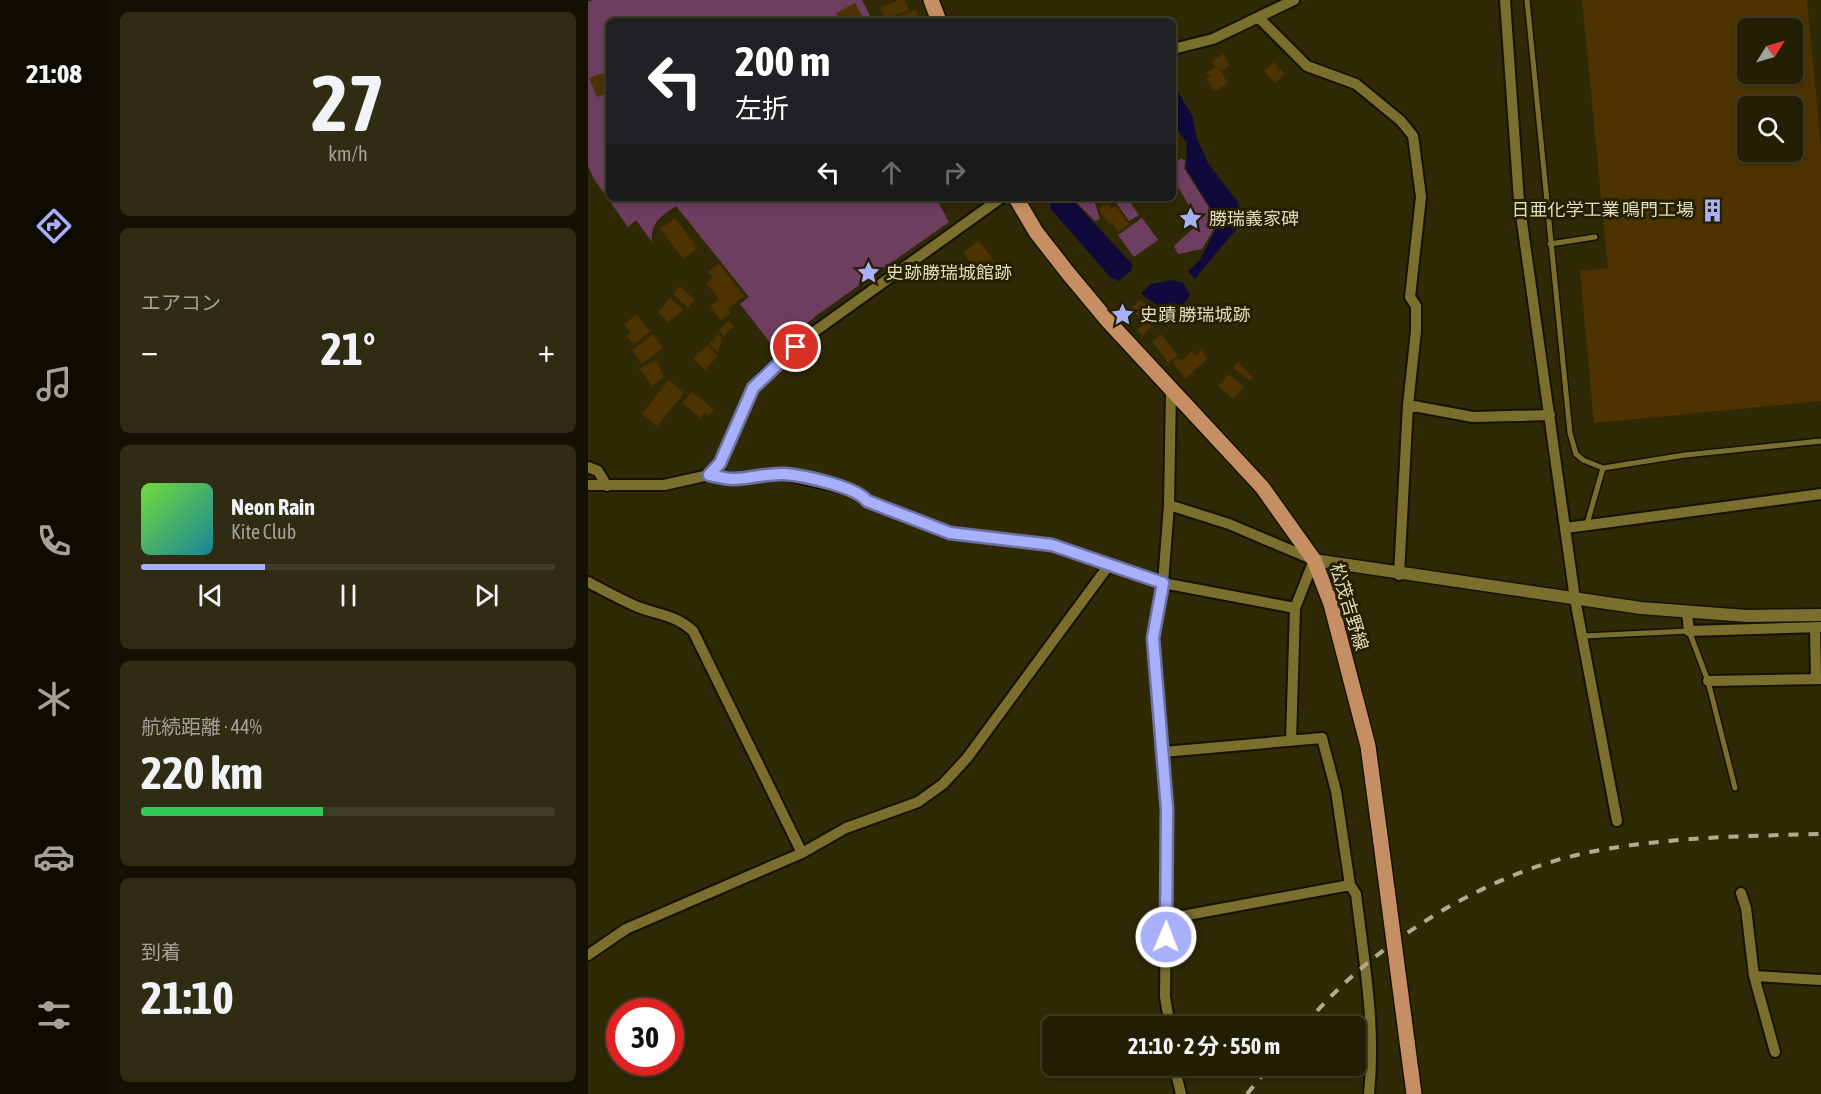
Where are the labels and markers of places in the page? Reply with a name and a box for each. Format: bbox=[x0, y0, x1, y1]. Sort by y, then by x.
building icon: 日亜化学工業 鳴門工場 bbox=[1699, 197, 1725, 223]
place label: 日亜化学工業 鳴門工場 bbox=[1512, 199, 1694, 220]
place icon: 勝瑞義家碑 bbox=[1178, 206, 1204, 232]
place label: 勝瑞義家碑 bbox=[1209, 208, 1299, 229]
place icon: 史跡勝瑞城館跡 bbox=[855, 260, 881, 286]
place label: 史跡勝瑞城館跡 bbox=[886, 262, 1012, 283]
place icon: 史蹟 勝瑞城跡 bbox=[1109, 302, 1135, 328]
place label: 史蹟 勝瑞城跡 bbox=[1140, 304, 1250, 325]
pin bbox=[770, 321, 821, 372]

